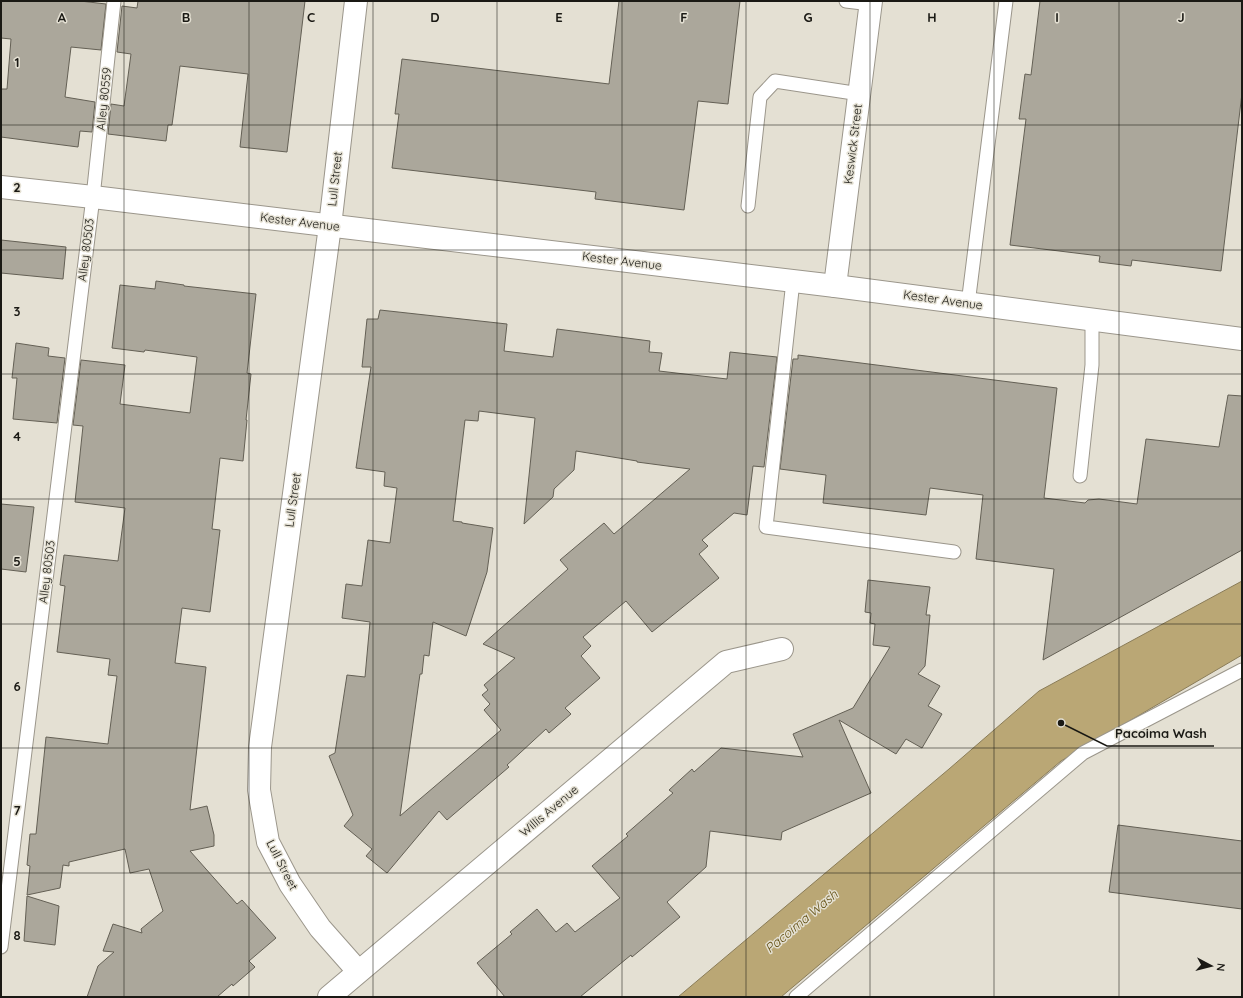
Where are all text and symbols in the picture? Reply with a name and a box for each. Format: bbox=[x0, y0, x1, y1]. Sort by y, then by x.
text: A bbox=[58, 9, 67, 25]
text: B bbox=[182, 9, 190, 25]
text: C bbox=[307, 9, 315, 25]
text: D bbox=[430, 9, 440, 25]
text: E bbox=[555, 9, 563, 25]
text: F bbox=[680, 9, 688, 25]
text: G bbox=[803, 9, 813, 25]
text: H bbox=[927, 9, 937, 25]
text: I bbox=[1055, 9, 1059, 25]
text: J bbox=[1177, 9, 1185, 25]
text: 1 bbox=[14, 54, 20, 70]
street label: Alley 80559 bbox=[93, 66, 114, 131]
street label: Keswick Street bbox=[840, 103, 865, 185]
street label: Lull Street bbox=[324, 151, 345, 207]
text: 2 bbox=[13, 179, 21, 195]
street label: Kester Avenue bbox=[259, 209, 341, 234]
street label: Alley 80503 bbox=[74, 217, 97, 282]
street label: Kester Avenue bbox=[581, 248, 663, 273]
street label: Kester Avenue bbox=[902, 287, 984, 313]
text: 3 bbox=[14, 303, 21, 319]
text: 4 bbox=[13, 428, 21, 444]
street label: Lull Street bbox=[281, 472, 304, 528]
street label: Alley 80503 bbox=[35, 539, 58, 604]
text: 5 bbox=[13, 553, 21, 569]
text: 6 bbox=[13, 678, 21, 694]
callout: Pacoima Wash bbox=[1107, 721, 1214, 746]
text: Pacoima Wash bbox=[1115, 725, 1207, 741]
street label: Willis Avenue bbox=[516, 782, 581, 840]
text: 7 bbox=[13, 802, 21, 818]
street label: Lull Street bbox=[263, 837, 302, 893]
water label: Pacoima Wash bbox=[761, 886, 841, 956]
text: 8 bbox=[13, 927, 21, 943]
north arrow bbox=[1191, 946, 1231, 986]
text: N bbox=[1213, 962, 1228, 972]

